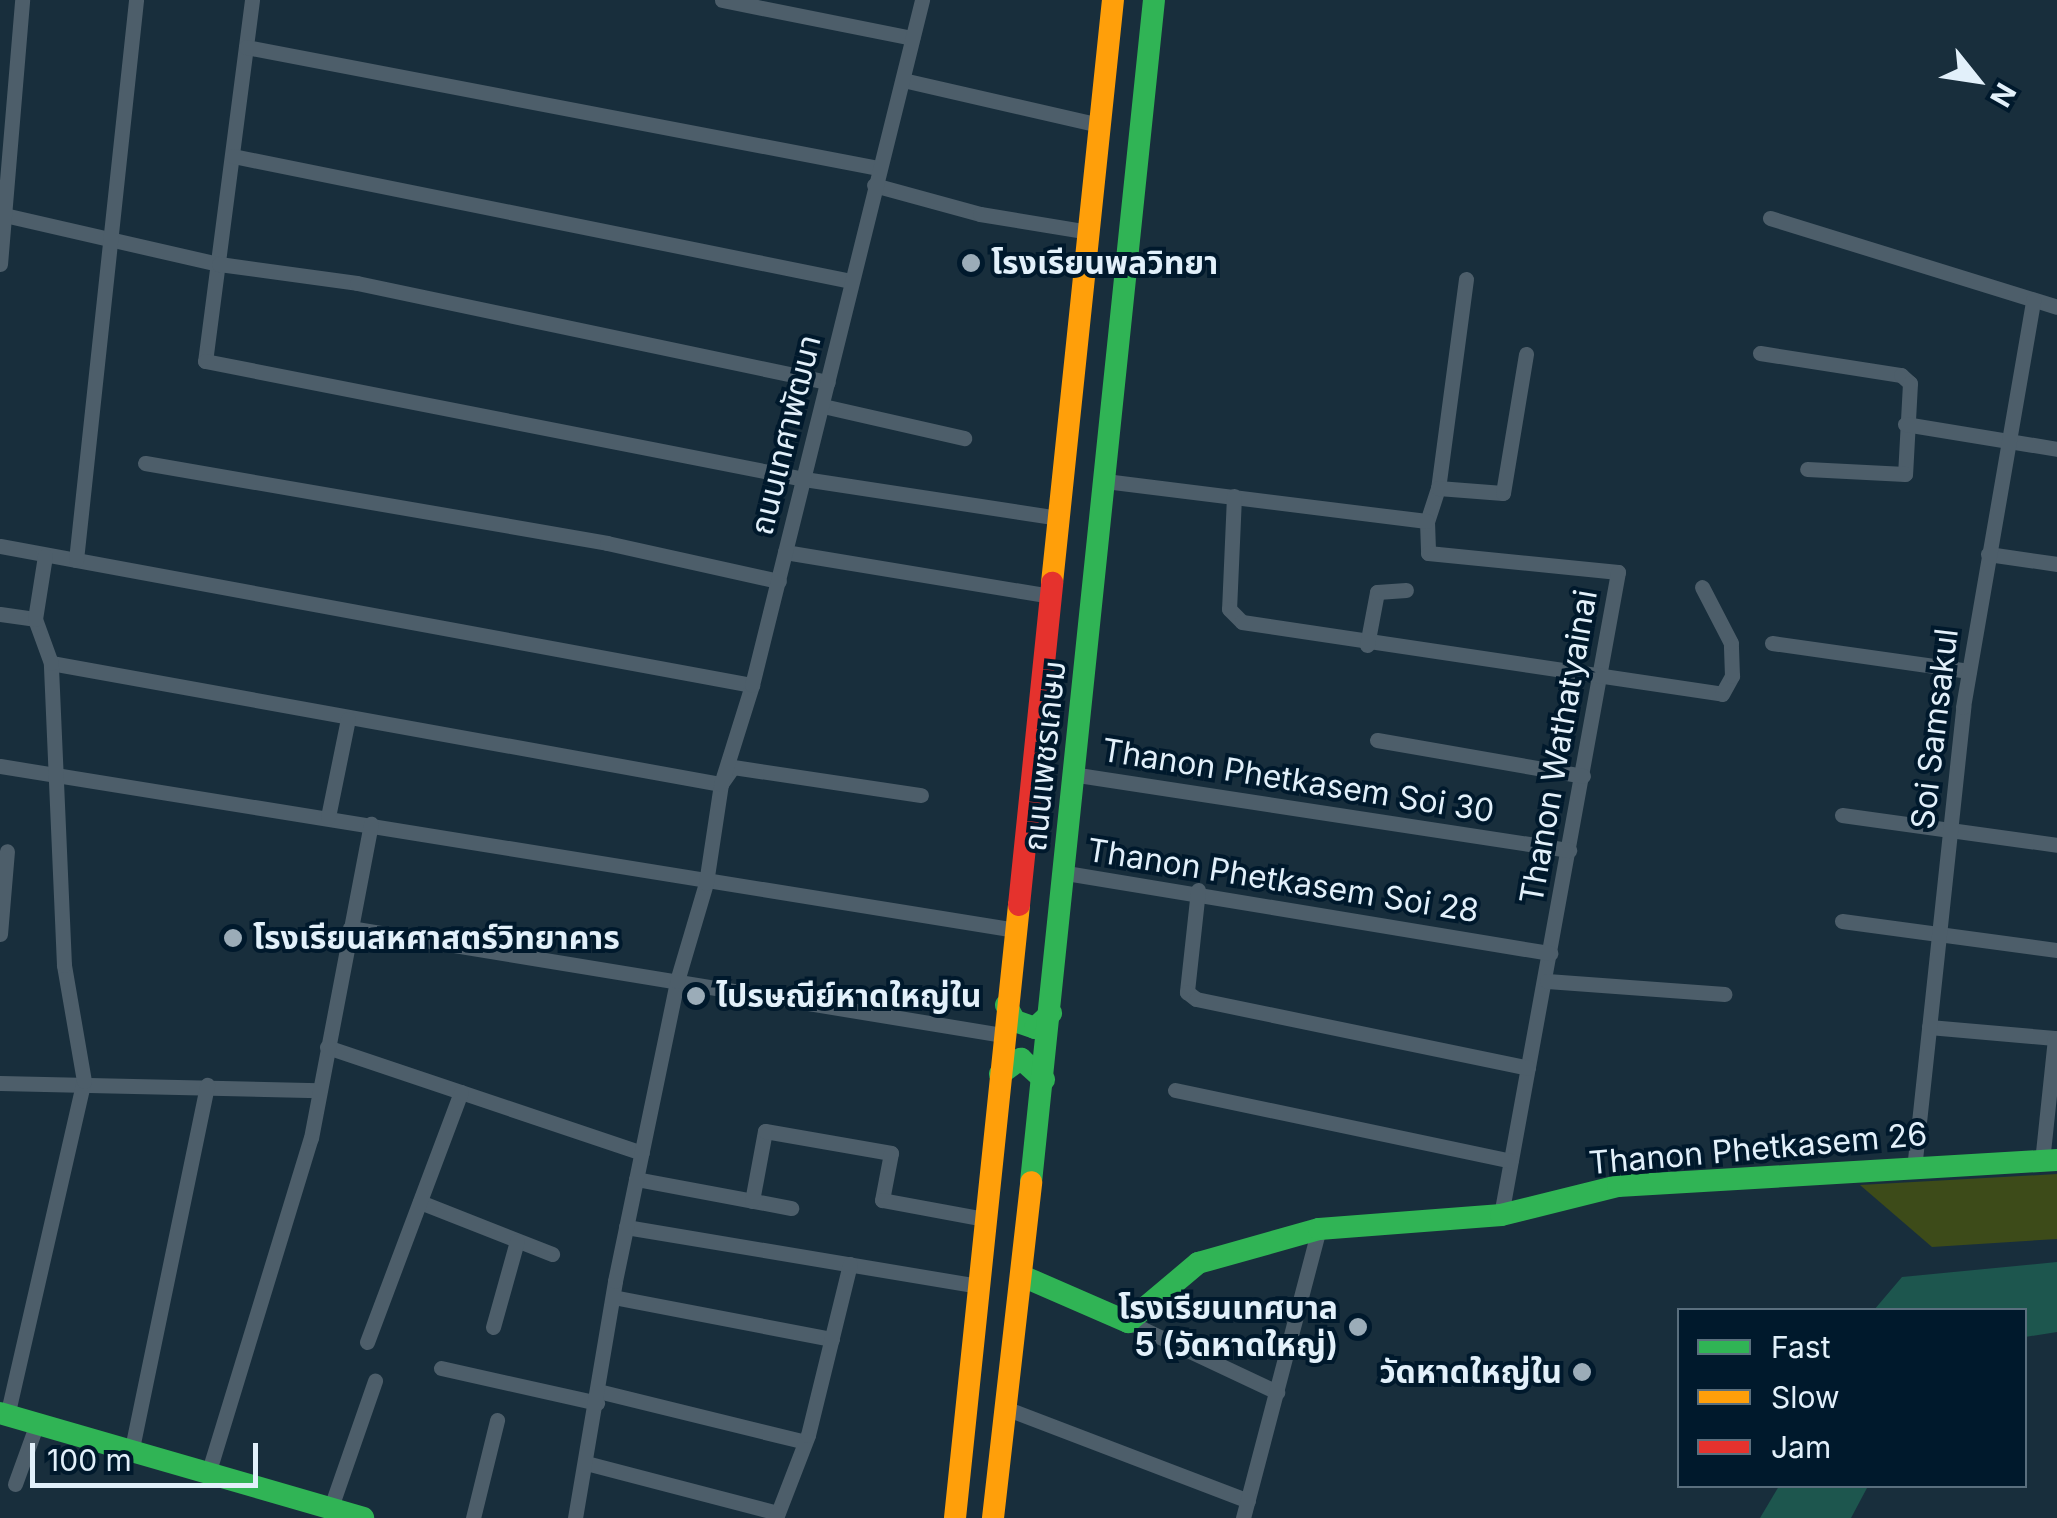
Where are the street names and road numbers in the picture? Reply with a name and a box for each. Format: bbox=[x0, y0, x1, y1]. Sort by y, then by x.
street label: ถนนเทศาพัฒนา bbox=[743, 331, 829, 539]
street label: Thanon Wathatyainai bbox=[1512, 587, 1606, 907]
street label: Soi Samsakul bbox=[1904, 626, 1966, 832]
street label: ถนนเพชรเกษม bbox=[1016, 659, 1074, 853]
street label: Thanon Phetkasem Soi 30 bbox=[1099, 731, 1497, 831]
street label: Thanon Phetkasem Soi 28 bbox=[1084, 831, 1482, 931]
street label: Thanon Phetkasem 26 bbox=[1587, 1115, 1929, 1183]

